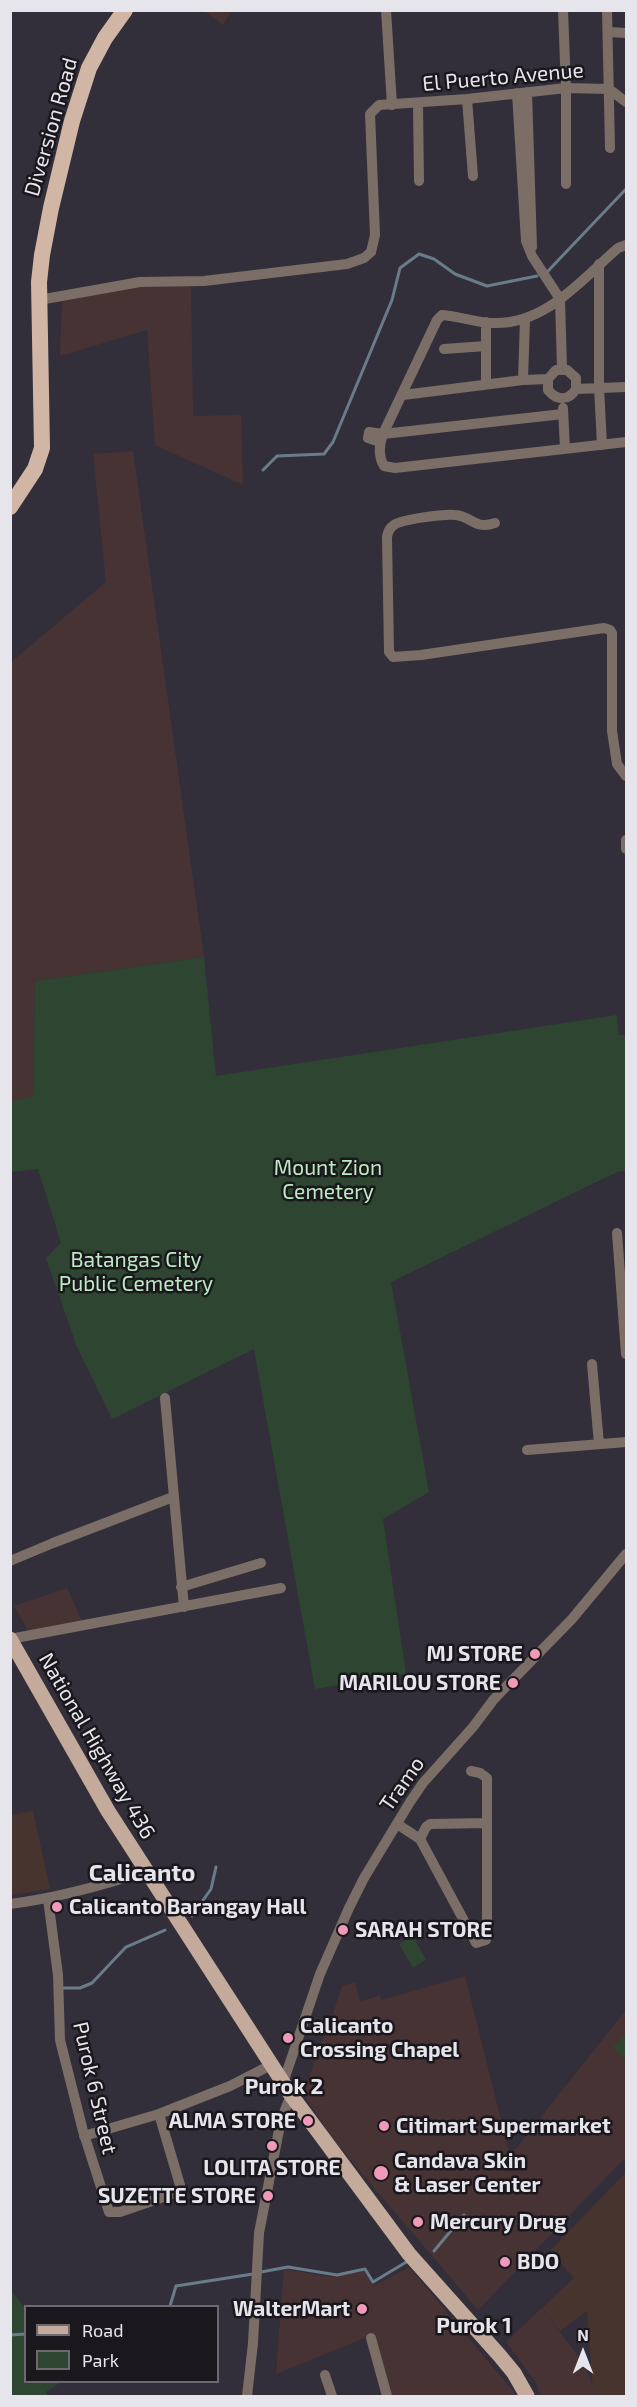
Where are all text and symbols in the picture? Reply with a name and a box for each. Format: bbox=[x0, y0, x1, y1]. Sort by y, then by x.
street label: Diversion Road bbox=[19, 55, 83, 199]
street label: El Puerto Avenue bbox=[421, 57, 585, 97]
park label: Mount Zion Cemetery bbox=[274, 1155, 382, 1205]
park label: Batangas City Public Cemetery bbox=[59, 1247, 213, 1297]
place label: MJ STORE bbox=[427, 1641, 523, 1667]
marker: MJ STORE bbox=[528, 1647, 542, 1661]
street label: National Highway 436 bbox=[33, 1649, 161, 1843]
place label: MARILOU STORE bbox=[339, 1670, 501, 1696]
marker: MARILOU STORE bbox=[506, 1676, 520, 1690]
street label: Tramo bbox=[374, 1752, 430, 1816]
district label: Calicanto bbox=[89, 1859, 195, 1887]
place label: Calicanto Barangay Hall bbox=[69, 1894, 306, 1920]
marker: Calicanto Barangay Hall bbox=[50, 1900, 64, 1914]
place label: SARAH STORE bbox=[355, 1917, 492, 1943]
marker: SARAH STORE bbox=[336, 1923, 350, 1937]
place label: Calicanto Crossing Chapel bbox=[300, 2013, 459, 2063]
street label: Purok 6 Street bbox=[68, 2019, 122, 2157]
marker: Calicanto Crossing Chapel bbox=[281, 2031, 295, 2045]
district label: Purok 2 bbox=[245, 2074, 323, 2100]
place label: ALMA STORE bbox=[169, 2108, 296, 2134]
place label: Citimart Supermarket bbox=[396, 2113, 611, 2139]
marker: ALMA STORE bbox=[301, 2114, 315, 2128]
marker: Citimart Supermarket bbox=[377, 2119, 391, 2133]
marker: LOLITA STORE bbox=[265, 2139, 279, 2153]
place label: Candava Skin & Laser Center bbox=[394, 2148, 541, 2198]
place label: LOLITA STORE bbox=[203, 2155, 341, 2181]
marker: Candava Skin & Laser Center bbox=[372, 2164, 390, 2182]
place label: SUZETTE STORE bbox=[98, 2183, 256, 2209]
marker: SUZETTE STORE bbox=[261, 2189, 275, 2203]
place label: Mercury Drug bbox=[430, 2209, 566, 2235]
marker: Mercury Drug bbox=[411, 2215, 425, 2229]
place label: BDO bbox=[517, 2249, 559, 2275]
marker: BDO bbox=[498, 2255, 512, 2269]
place label: WalterMart bbox=[233, 2296, 350, 2322]
marker: WalterMart bbox=[355, 2302, 369, 2316]
legend bbox=[24, 2305, 219, 2383]
district label: Purok 1 bbox=[436, 2313, 512, 2339]
text: Road bbox=[82, 2319, 123, 2341]
north arrow bbox=[553, 2323, 613, 2383]
text: N bbox=[577, 2325, 589, 2344]
text: Park bbox=[82, 2349, 119, 2371]

